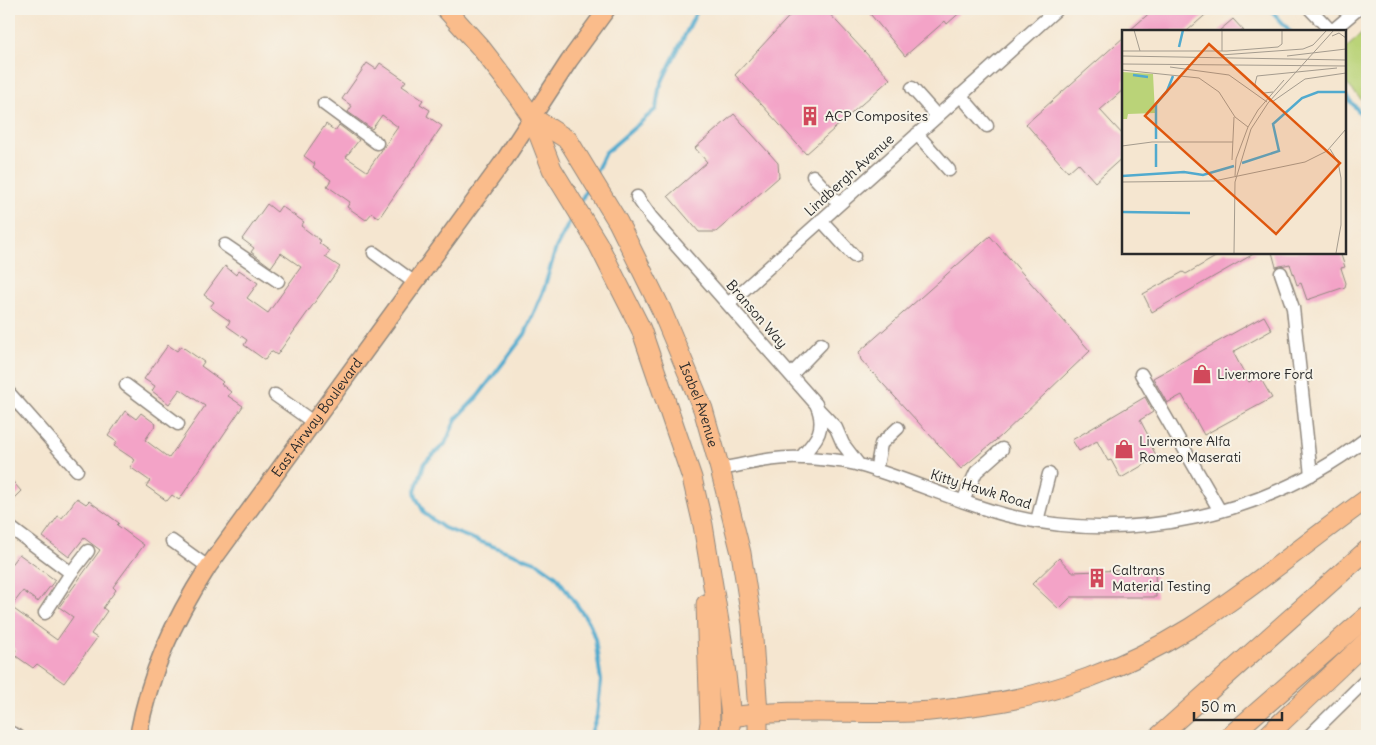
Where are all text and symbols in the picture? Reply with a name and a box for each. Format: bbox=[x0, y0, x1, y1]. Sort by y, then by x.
inset map bbox=[1122, 30, 1346, 254]
building icon: ACP Composites bbox=[799, 105, 821, 127]
place label: ACP Composites bbox=[825, 107, 928, 125]
street label: Lindbergh Avenue bbox=[801, 130, 897, 220]
street label: Branson Way bbox=[722, 276, 792, 352]
street label: East Airway Boulevard bbox=[267, 354, 366, 481]
street label: Isabel Avenue bbox=[675, 360, 722, 449]
shop icon: Livermore Ford bbox=[1191, 363, 1213, 385]
place label: Livermore Ford bbox=[1217, 365, 1313, 383]
place label: Livermore Alfa Romeo Maserati bbox=[1139, 432, 1241, 466]
shop icon: Livermore Alfa Romeo Maserati bbox=[1113, 438, 1135, 460]
street label: Kitty Hawk Road bbox=[928, 465, 1034, 513]
place label: Caltrans Material Testing bbox=[1112, 561, 1211, 595]
building icon: Caltrans Material Testing bbox=[1086, 567, 1108, 589]
scale bar bbox=[1194, 690, 1281, 722]
text: 50 m bbox=[1201, 697, 1236, 716]

